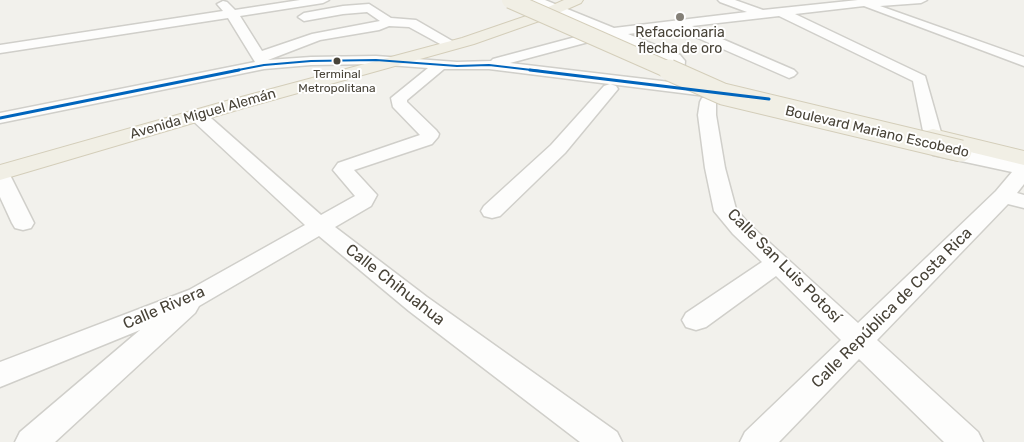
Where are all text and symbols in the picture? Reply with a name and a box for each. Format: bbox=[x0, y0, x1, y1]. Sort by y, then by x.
marker: Refaccionaria flecha de oro bbox=[674, 11, 686, 23]
place label: Refaccionaria flecha de oro bbox=[635, 25, 725, 58]
marker: Terminal Metropolitana bbox=[332, 56, 342, 66]
place label: Terminal Metropolitana bbox=[298, 68, 376, 96]
street label: Avenida Miguel Alemán bbox=[128, 85, 278, 143]
street label: Boulevard Mariano Escobedo bbox=[783, 103, 971, 161]
street label: Calle San Luis Potosí bbox=[723, 205, 845, 327]
street label: Calle República de Costa Rica bbox=[808, 224, 976, 392]
street label: Calle Chihuahua bbox=[341, 240, 449, 330]
street label: Calle Rivera bbox=[120, 282, 208, 334]

